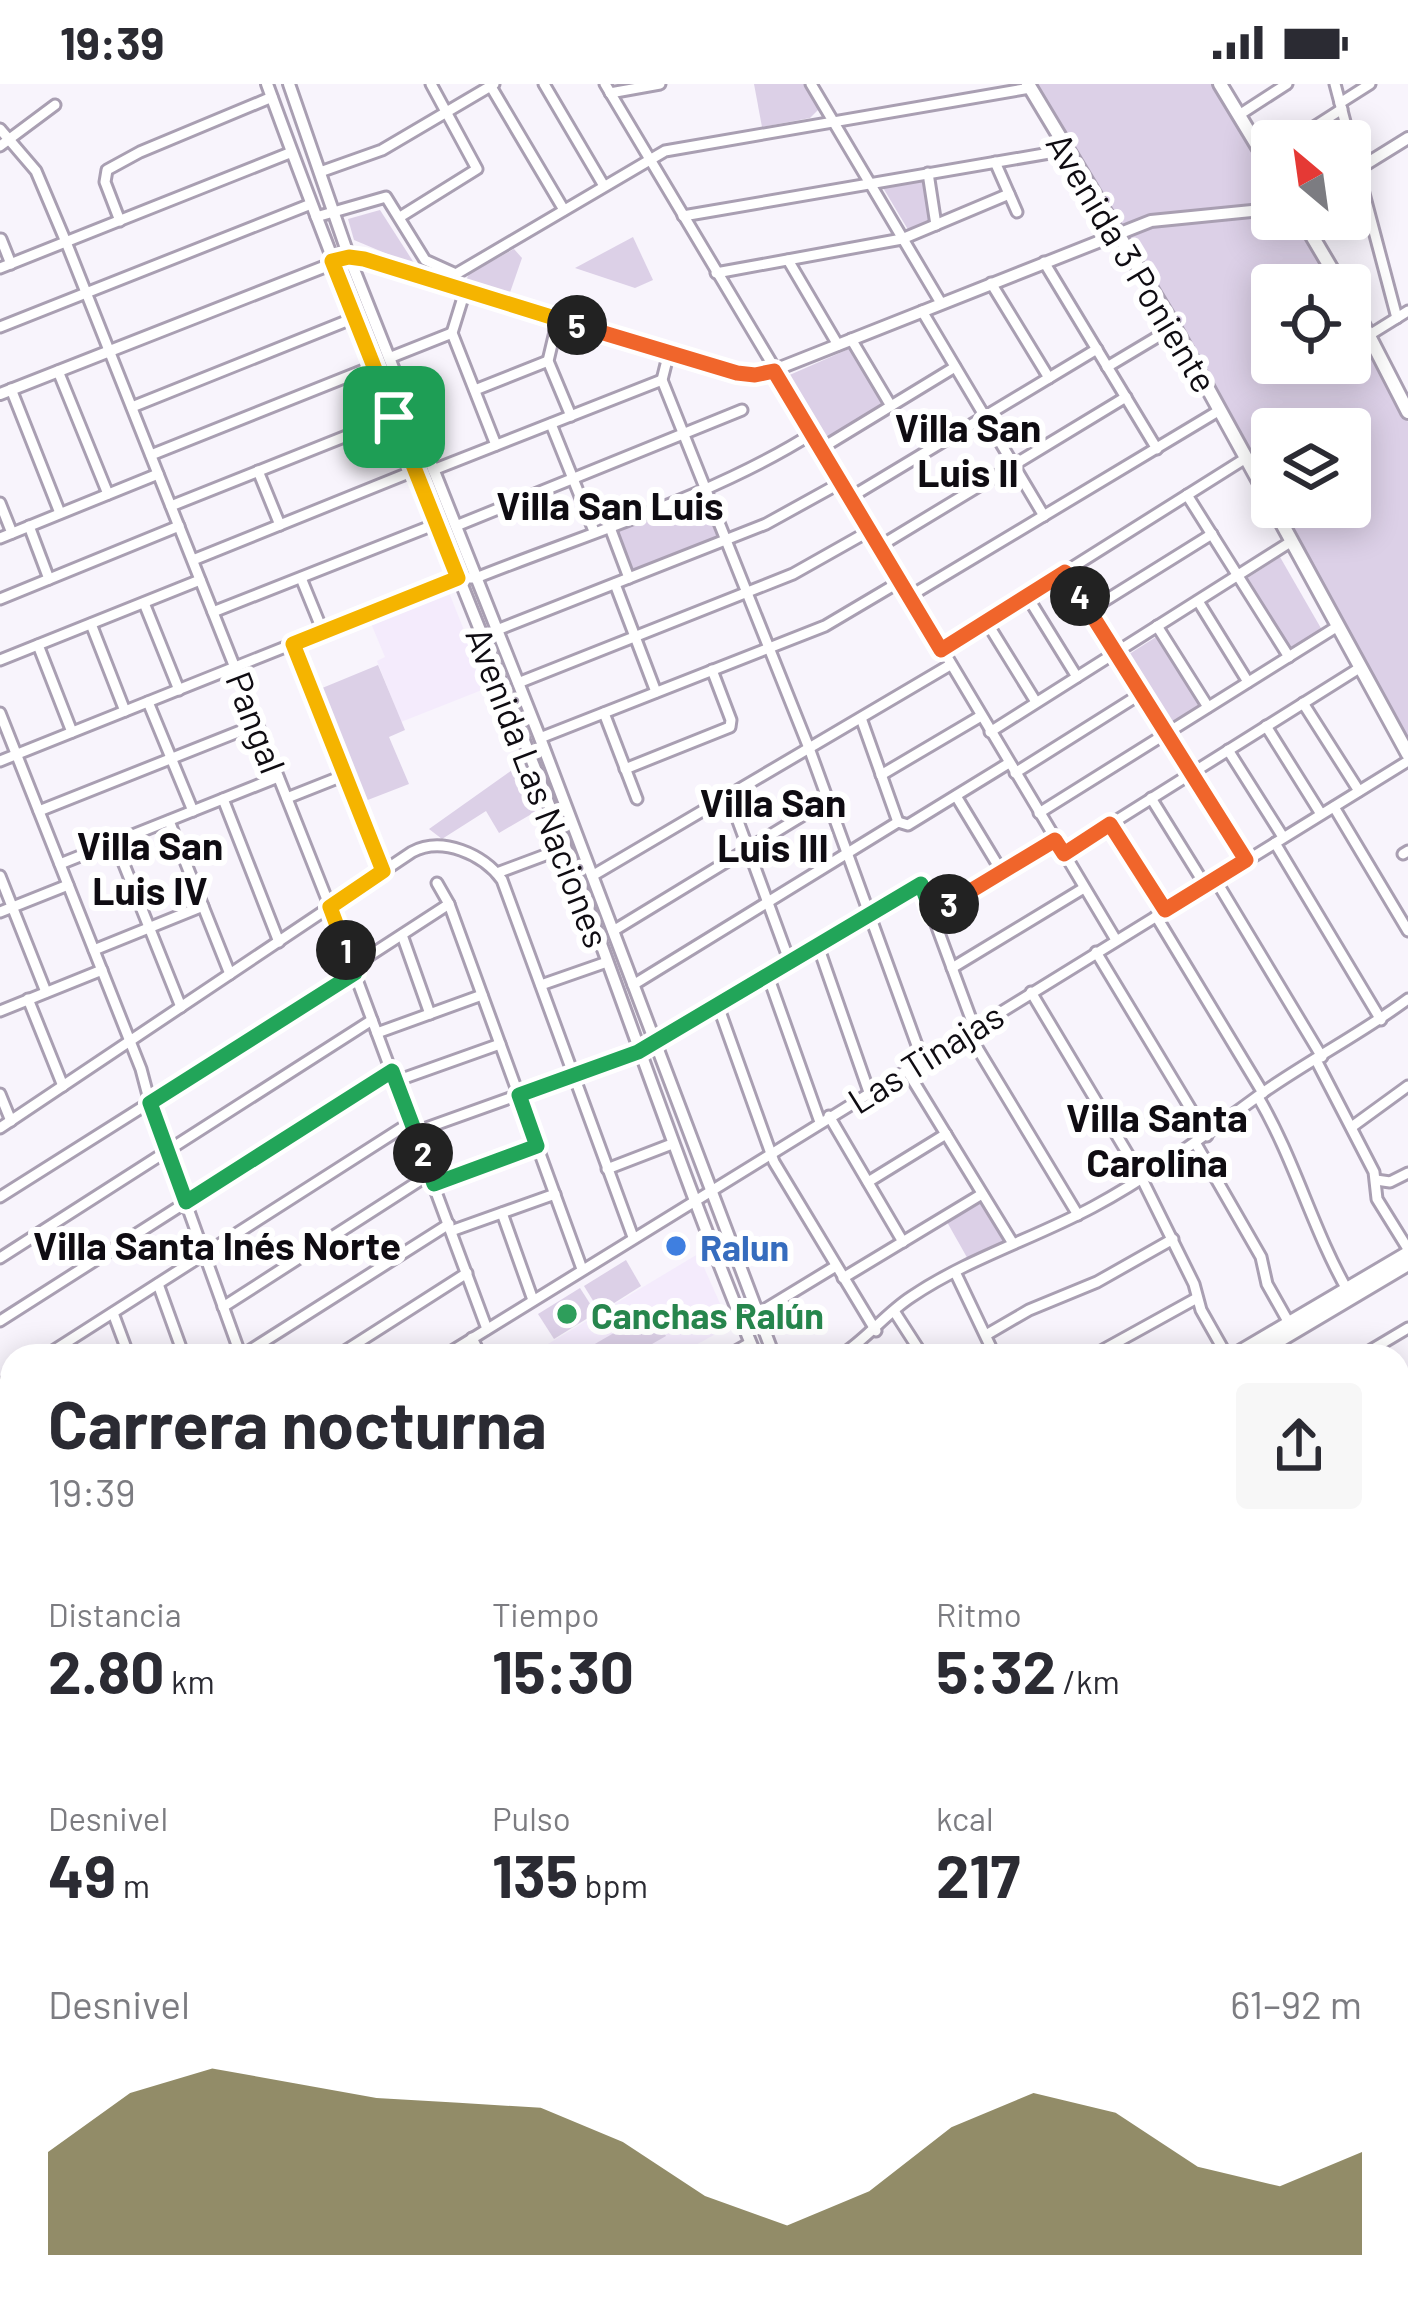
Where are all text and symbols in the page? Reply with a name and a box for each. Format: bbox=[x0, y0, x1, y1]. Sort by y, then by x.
text: 19:39 bbox=[60, 15, 164, 69]
north arrow bbox=[1251, 120, 1371, 240]
map controls bbox=[1251, 120, 1371, 528]
street label: Avenida 3 Poniente bbox=[1039, 124, 1227, 400]
button: locate bbox=[1251, 264, 1371, 384]
pin: 5 bbox=[547, 295, 607, 355]
text: 5 bbox=[568, 305, 586, 345]
pin bbox=[343, 366, 445, 468]
icon: arrive bbox=[361, 384, 427, 450]
district label: Villa San Luis II bbox=[895, 403, 1041, 495]
button: layers bbox=[1251, 408, 1371, 528]
district label: Villa San Luis bbox=[496, 481, 724, 528]
pin: 4 bbox=[1050, 566, 1110, 626]
text: 4 bbox=[1070, 576, 1090, 616]
street label: Avenida Las Naciones bbox=[458, 621, 620, 953]
street label: Pangal bbox=[218, 665, 296, 779]
district label: Villa San Luis III bbox=[700, 778, 846, 870]
district label: Villa San Luis IV bbox=[77, 821, 223, 913]
pin: 3 bbox=[919, 874, 979, 934]
text: 3 bbox=[940, 884, 958, 924]
pin: 1 bbox=[316, 920, 376, 980]
text: 1 bbox=[340, 930, 352, 970]
street label: Las Tinajas bbox=[839, 992, 1011, 1122]
district label: Villa Santa Carolina bbox=[1066, 1093, 1248, 1185]
pin: 2 bbox=[393, 1123, 453, 1183]
text: 2 bbox=[414, 1133, 432, 1173]
district label: Villa Santa Inés Norte bbox=[33, 1221, 401, 1268]
place label: Ralun bbox=[700, 1225, 789, 1268]
marker: Ralun bbox=[663, 1233, 689, 1259]
place label: Canchas Ralún bbox=[591, 1293, 824, 1336]
marker: Canchas Ralún bbox=[554, 1301, 580, 1327]
text: Carrera nocturna bbox=[48, 1383, 547, 1462]
button: share bbox=[1236, 1383, 1362, 1509]
text: 19:39 bbox=[48, 1468, 136, 1515]
text: Distancia bbox=[48, 1594, 182, 1634]
text: Tiempo bbox=[492, 1594, 600, 1634]
text: Ritmo bbox=[936, 1594, 1022, 1634]
text: 2.80 bbox=[48, 1634, 164, 1706]
text: 15:30 bbox=[492, 1634, 634, 1706]
text: 5:32 bbox=[936, 1634, 1056, 1706]
text: km bbox=[164, 1661, 215, 1701]
text: /km bbox=[1056, 1661, 1120, 1701]
text: Desnivel bbox=[48, 1798, 168, 1838]
text: Pulso bbox=[492, 1798, 571, 1838]
text: kcal bbox=[936, 1798, 994, 1838]
text: 49 bbox=[48, 1838, 116, 1910]
text: 135 bbox=[492, 1838, 578, 1910]
text: 217 bbox=[936, 1838, 1020, 1910]
text: m bbox=[116, 1865, 150, 1905]
text: bpm bbox=[578, 1865, 648, 1905]
text: Desnivel bbox=[48, 1980, 190, 2027]
text: 61–92 m bbox=[1230, 1980, 1362, 2027]

